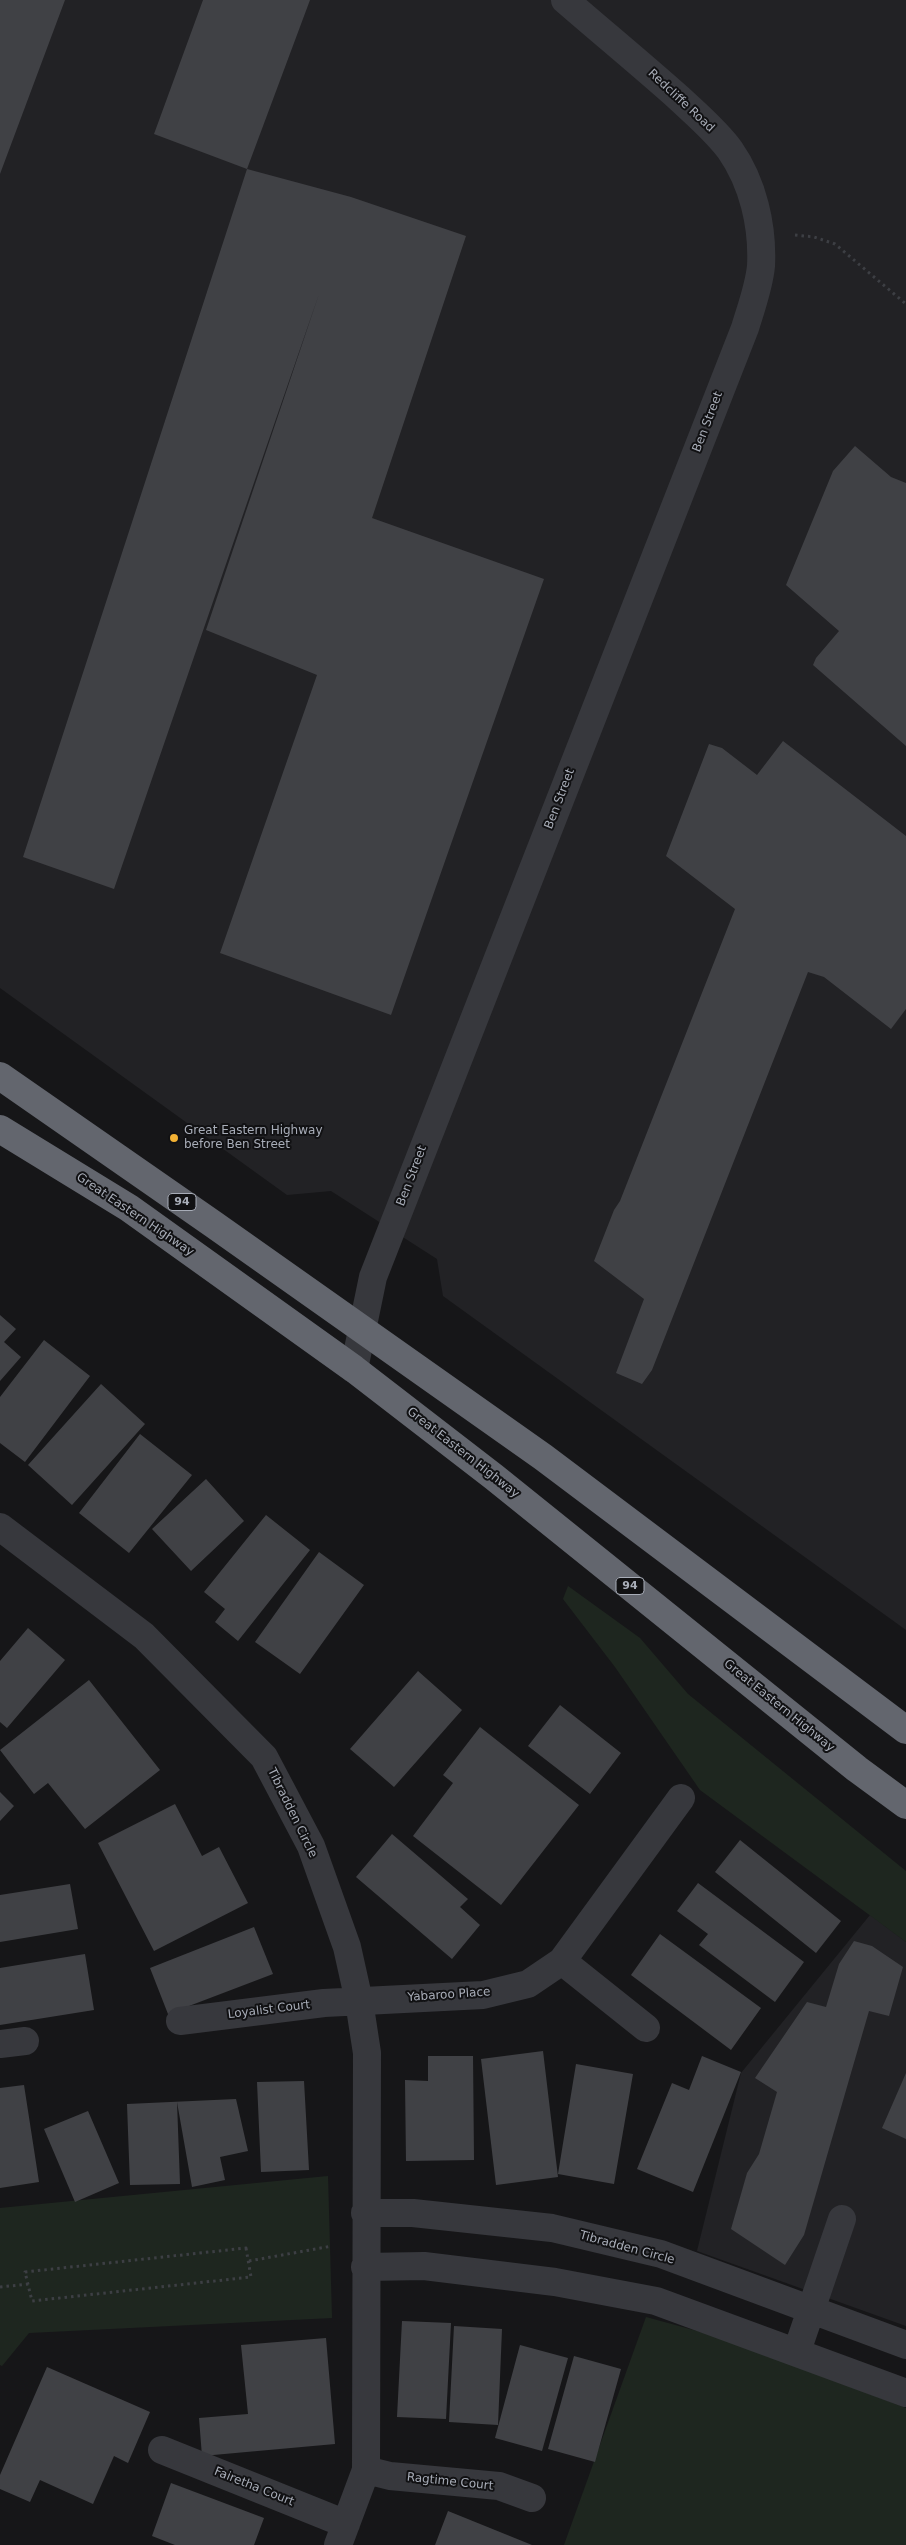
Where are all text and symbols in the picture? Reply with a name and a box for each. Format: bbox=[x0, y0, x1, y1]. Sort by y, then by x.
street label: Redcliffe Road bbox=[645, 67, 717, 135]
street label: Ben Street bbox=[690, 390, 726, 454]
street label: Ben Street bbox=[542, 767, 578, 831]
place label: Great Eastern Highway before Ben Street bbox=[184, 1124, 322, 1152]
marker: Great Eastern Highway before Ben Street bbox=[168, 1132, 180, 1144]
street label: Ben Street bbox=[394, 1144, 430, 1208]
street label: Great Eastern Highway bbox=[74, 1170, 196, 1260]
road number: 94 bbox=[168, 1194, 196, 1210]
street label: Great Eastern Highway bbox=[404, 1405, 522, 1501]
road number: 94 bbox=[616, 1578, 644, 1594]
street label: Great Eastern Highway bbox=[721, 1657, 837, 1755]
street label: Tibradden Circle bbox=[264, 1766, 320, 1860]
street label: Yabaroo Place bbox=[407, 1985, 491, 2005]
street label: Loyalist Court bbox=[227, 1998, 311, 2022]
street label: Tibradden Circle bbox=[578, 2228, 676, 2268]
street label: Fairetha Court bbox=[212, 2464, 296, 2510]
street label: Ragtime Court bbox=[406, 2470, 494, 2494]

